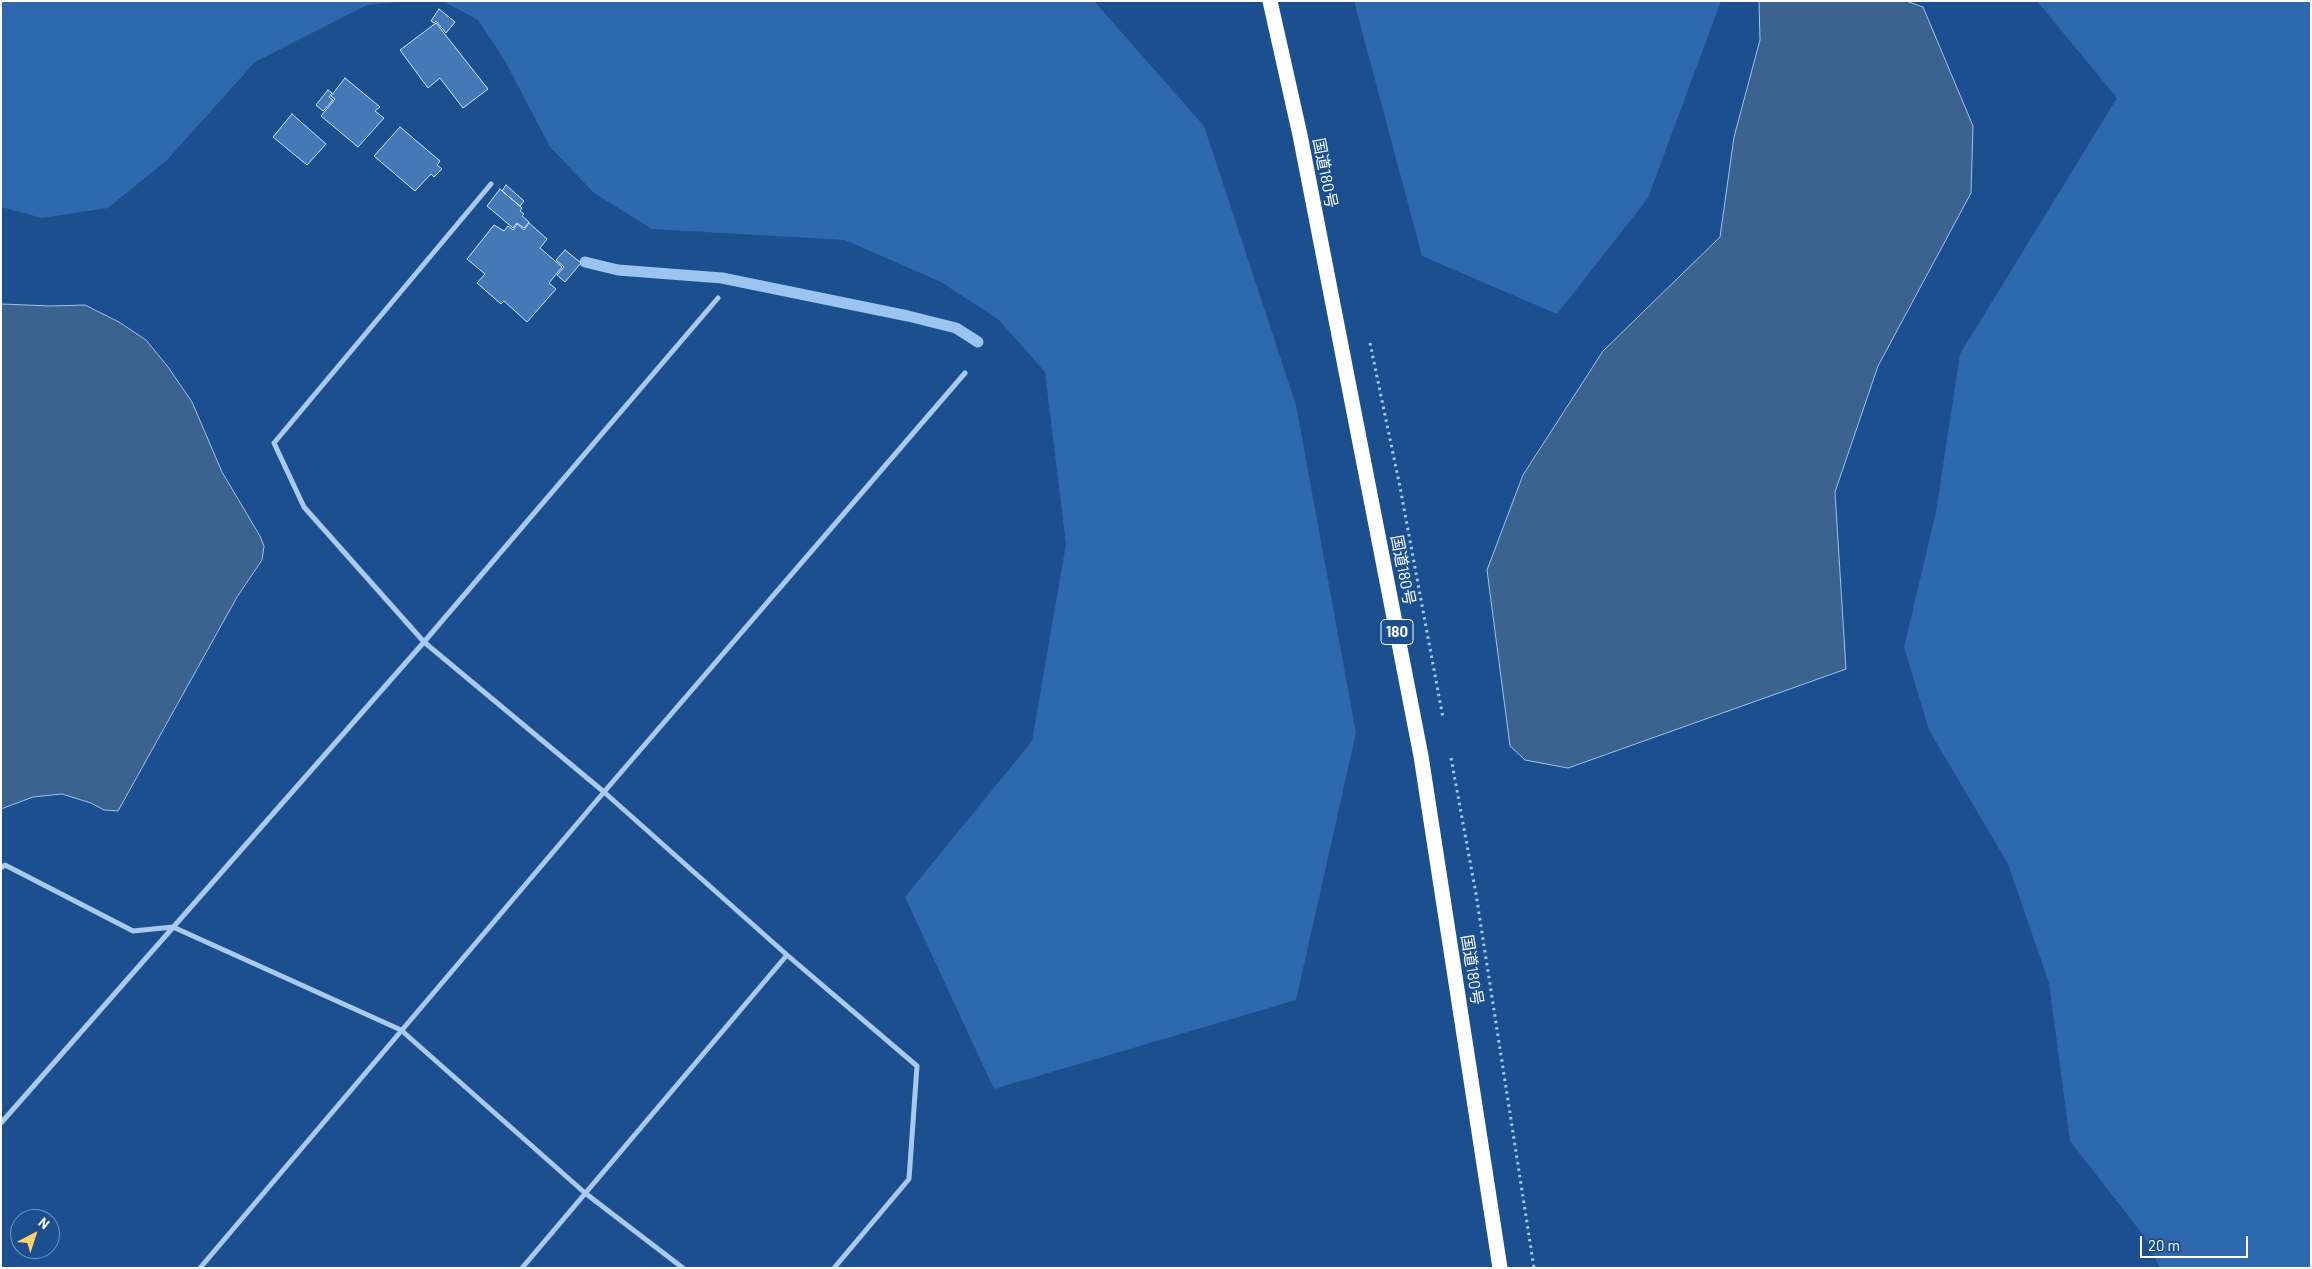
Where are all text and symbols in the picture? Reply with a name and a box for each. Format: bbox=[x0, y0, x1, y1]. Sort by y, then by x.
street label: 国道180号 bbox=[1309, 136, 1341, 210]
street label: 国道180号 bbox=[1387, 533, 1419, 607]
road number: 180 bbox=[1381, 620, 1413, 644]
street label: 国道180号 bbox=[1457, 933, 1487, 1007]
north arrow bbox=[10, 1209, 60, 1259]
text: N bbox=[35, 1213, 53, 1232]
scale bar bbox=[2142, 1226, 2250, 1258]
text: 20 m bbox=[2148, 1236, 2180, 1254]

